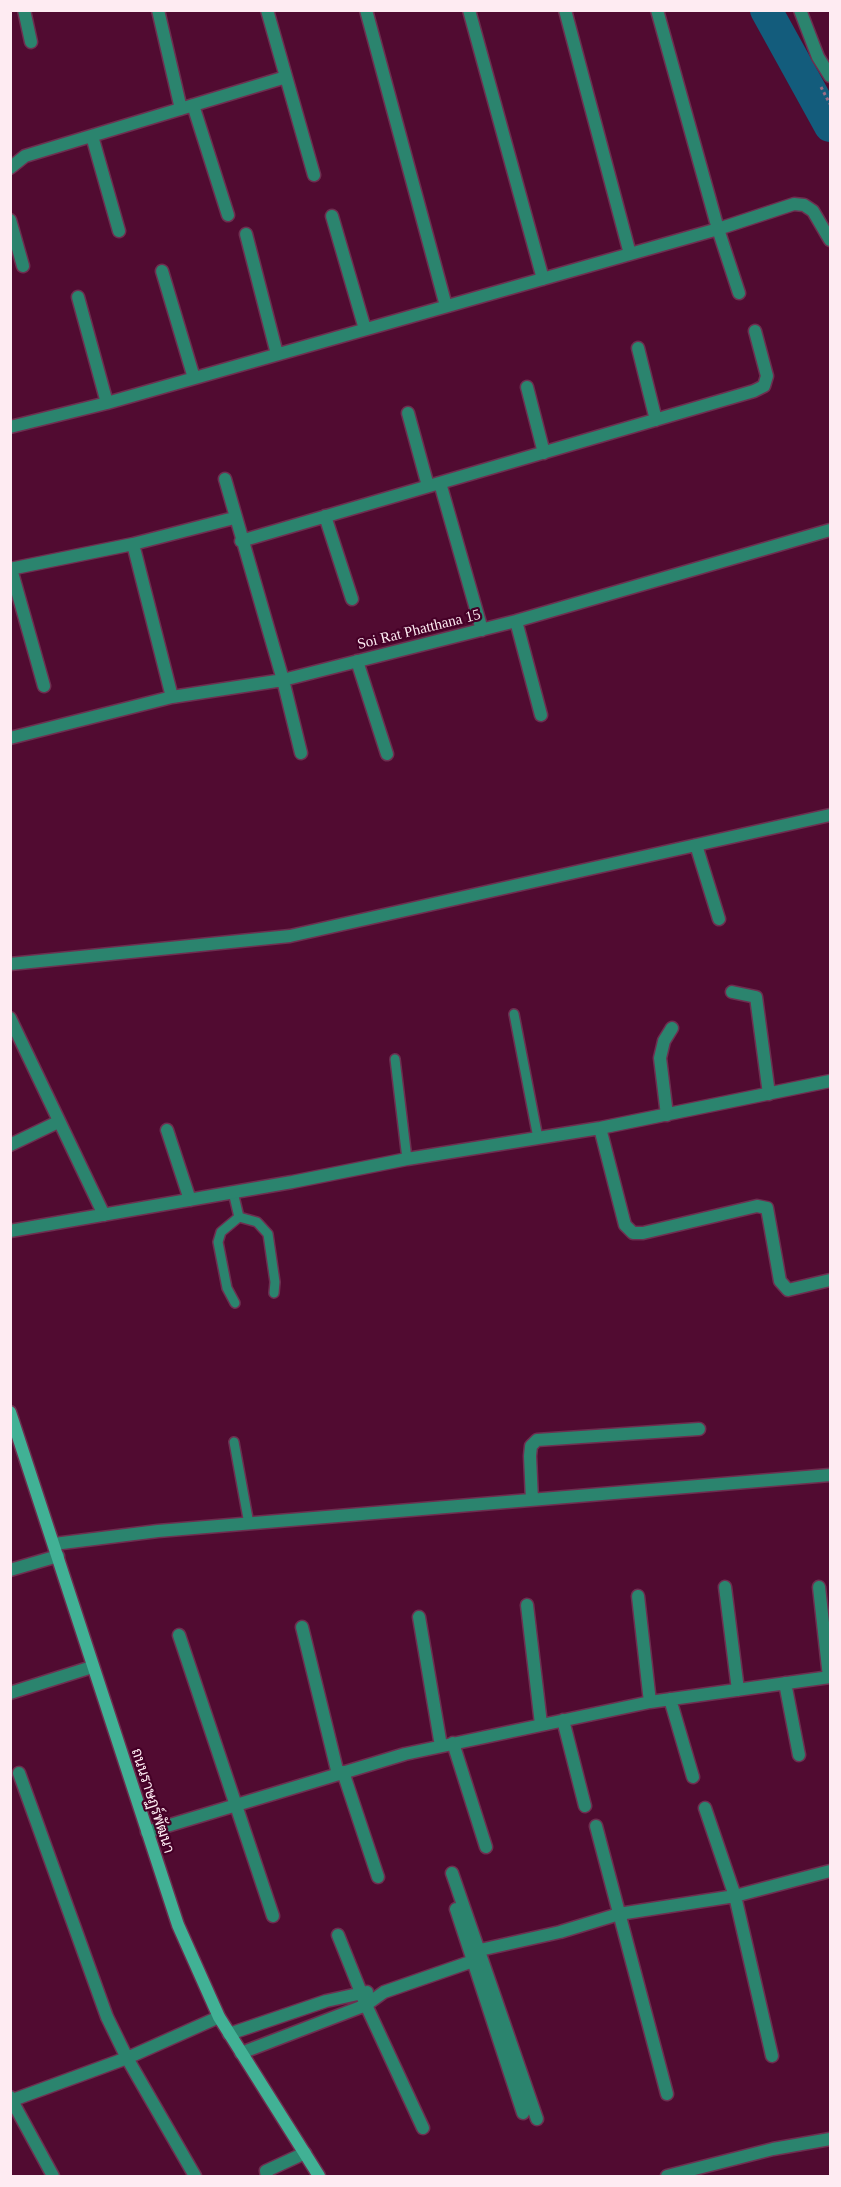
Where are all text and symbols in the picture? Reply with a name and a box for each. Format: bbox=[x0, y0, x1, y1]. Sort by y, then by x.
street label: Soi Rat Phatthana 15 bbox=[356, 606, 482, 654]
street label: ถนนราษฏร์พัฒนา bbox=[127, 1746, 177, 1856]

